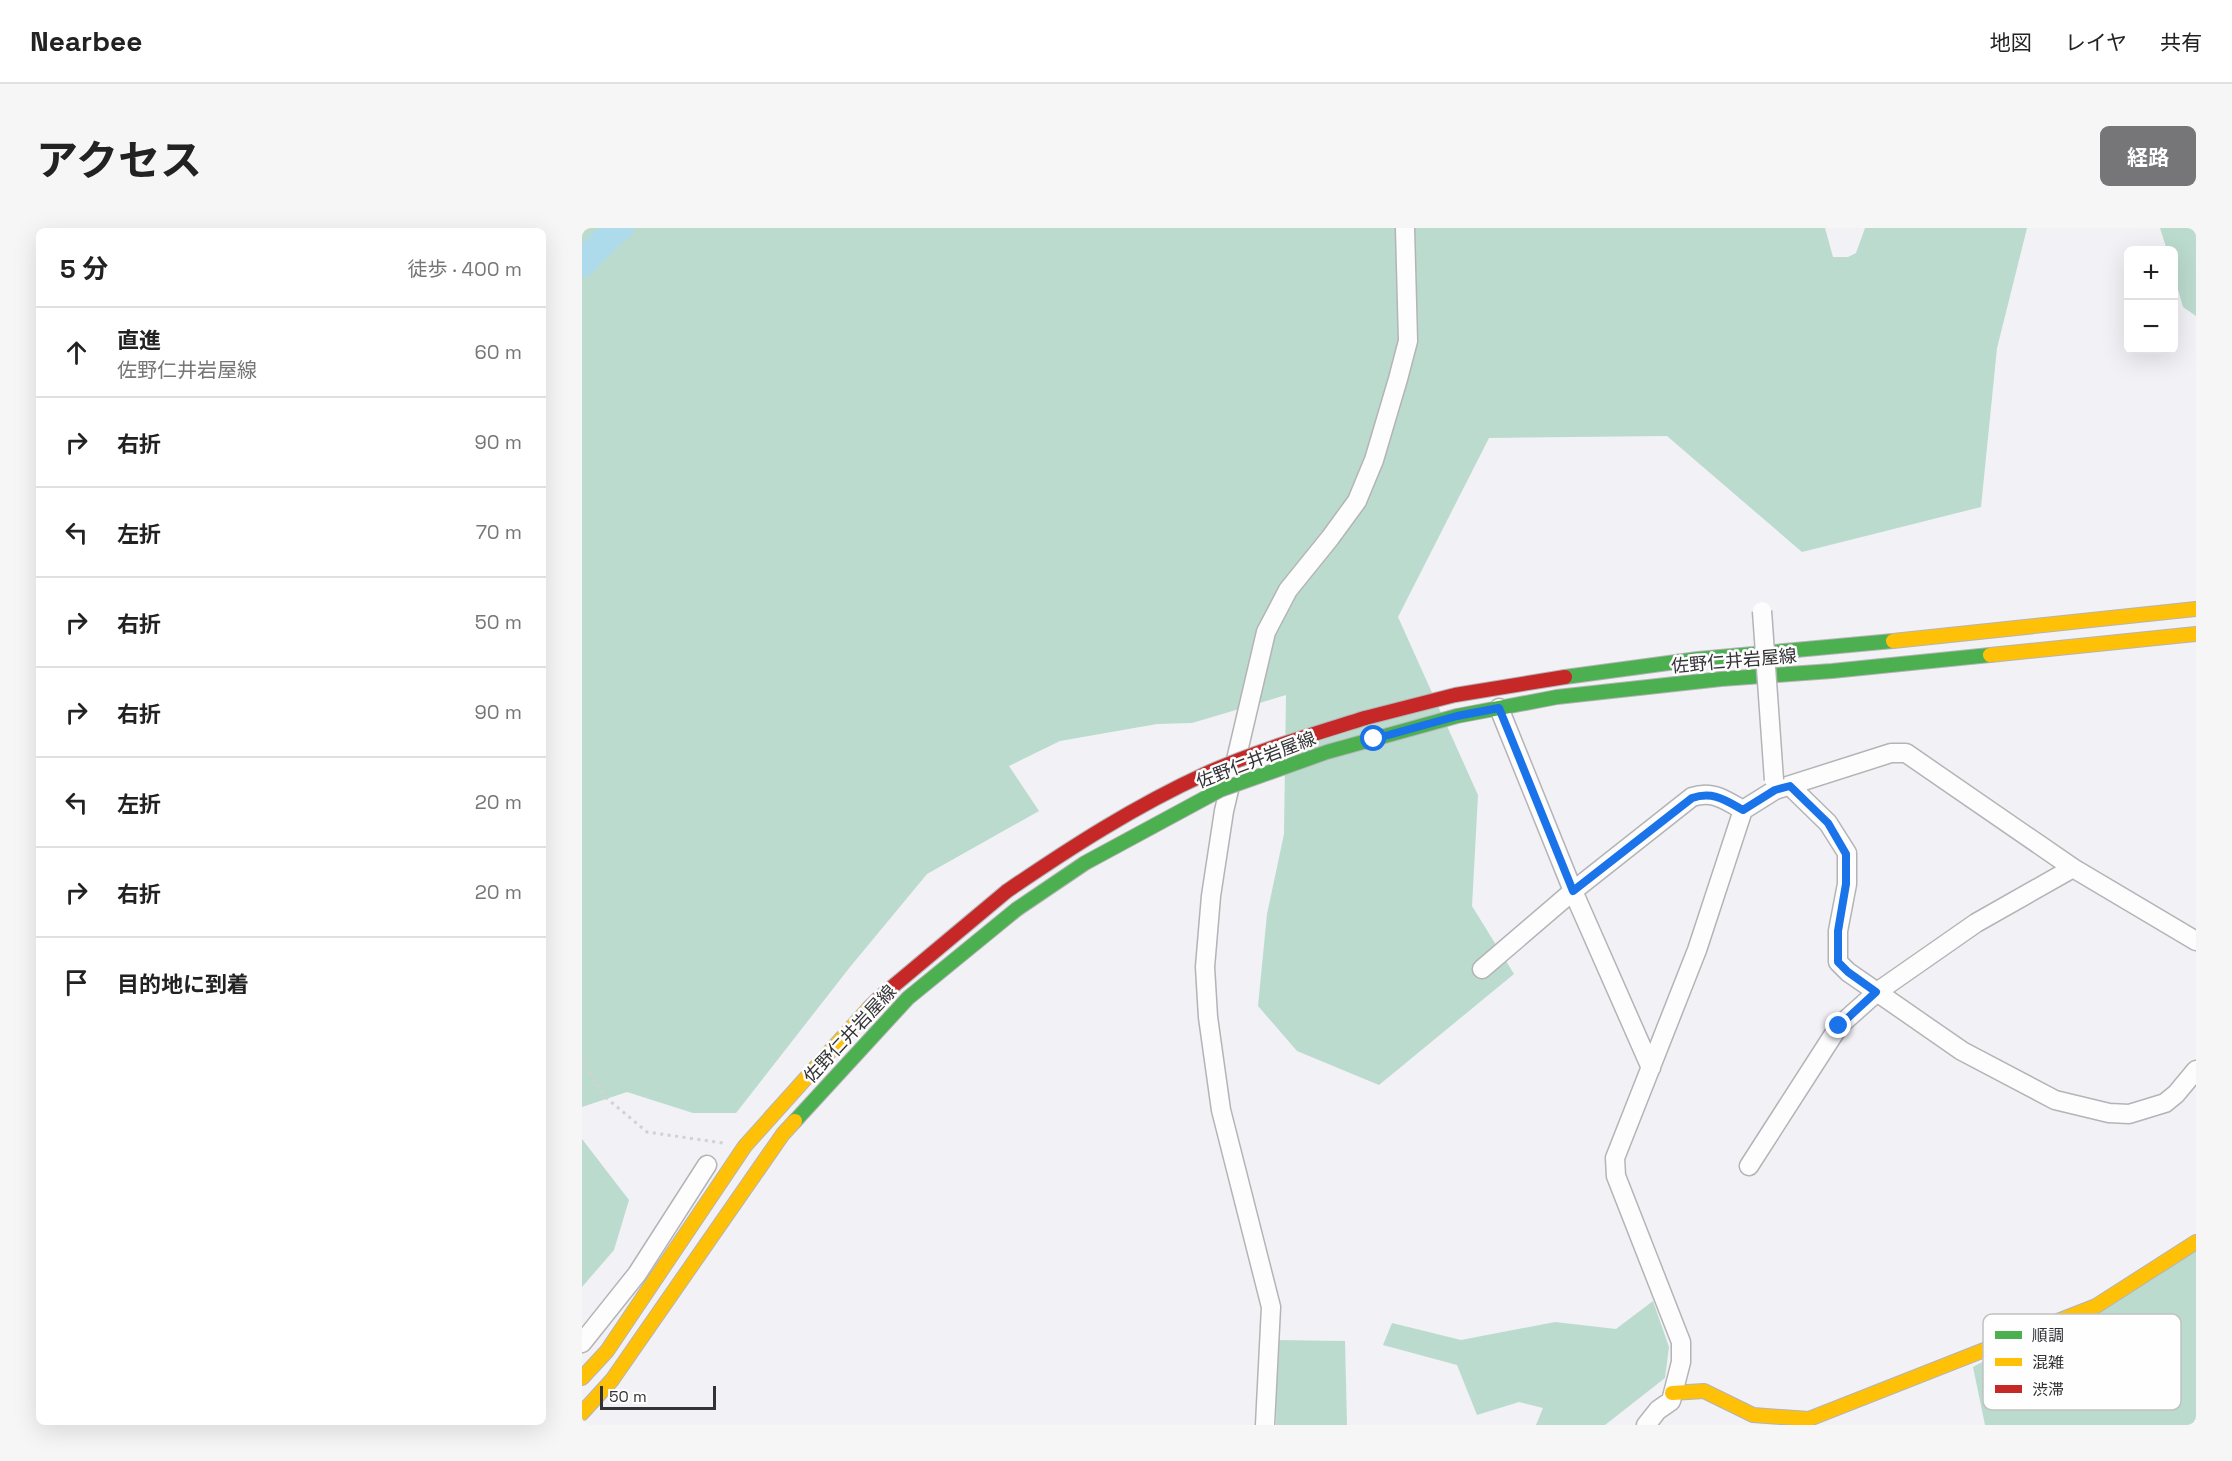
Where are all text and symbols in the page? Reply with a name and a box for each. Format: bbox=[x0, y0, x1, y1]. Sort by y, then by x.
text: Nearbee bbox=[30, 23, 142, 59]
text: 地図 bbox=[1990, 29, 2032, 56]
text: レイヤ bbox=[2065, 29, 2127, 56]
text: 共有 bbox=[2160, 29, 2202, 56]
button: 経路 bbox=[2100, 126, 2196, 186]
text: アクセス bbox=[36, 134, 202, 187]
map controls bbox=[2124, 246, 2178, 354]
button: + bbox=[2124, 246, 2178, 300]
text: 5 分 bbox=[60, 252, 108, 286]
text: 徒歩 · 400 m bbox=[408, 256, 522, 282]
button: − bbox=[2124, 300, 2178, 354]
text: 直進 bbox=[117, 326, 161, 354]
icon: ahead bbox=[60, 336, 93, 369]
text: 60 m bbox=[475, 339, 522, 365]
text: 佐野仁井岩屋線 bbox=[117, 357, 257, 383]
icon: right bbox=[60, 426, 93, 459]
text: 90 m bbox=[475, 429, 522, 455]
text: 右折 bbox=[117, 430, 161, 458]
icon: left bbox=[60, 516, 93, 549]
text: 70 m bbox=[476, 519, 522, 545]
text: 左折 bbox=[117, 520, 161, 548]
icon: right bbox=[60, 606, 93, 639]
text: 50 m bbox=[475, 609, 522, 635]
text: 右折 bbox=[117, 610, 161, 638]
street label: 佐野仁井岩屋線 bbox=[1670, 644, 1798, 677]
icon: right bbox=[60, 696, 93, 729]
text: 90 m bbox=[475, 699, 522, 725]
text: 右折 bbox=[117, 700, 161, 728]
route start bbox=[1360, 725, 1386, 751]
street label: 佐野仁井岩屋線 bbox=[1193, 726, 1319, 793]
icon: left bbox=[60, 786, 93, 819]
text: 20 m bbox=[475, 789, 522, 815]
text: 左折 bbox=[117, 790, 161, 818]
icon: right bbox=[60, 876, 93, 909]
text: 20 m bbox=[475, 879, 522, 905]
text: 右折 bbox=[117, 880, 161, 908]
icon: arrive bbox=[60, 966, 93, 999]
text: 目的地に到着 bbox=[117, 970, 249, 998]
street label: 佐野仁井岩屋線 bbox=[798, 980, 901, 1088]
route end bbox=[1825, 1012, 1851, 1038]
legend bbox=[1983, 1314, 2181, 1410]
text: 順調 bbox=[2032, 1325, 2064, 1346]
text: 混雑 bbox=[2032, 1352, 2064, 1373]
text: 渋滞 bbox=[2032, 1379, 2064, 1400]
scale bar bbox=[600, 1383, 716, 1410]
text: 50 m bbox=[609, 1386, 647, 1407]

